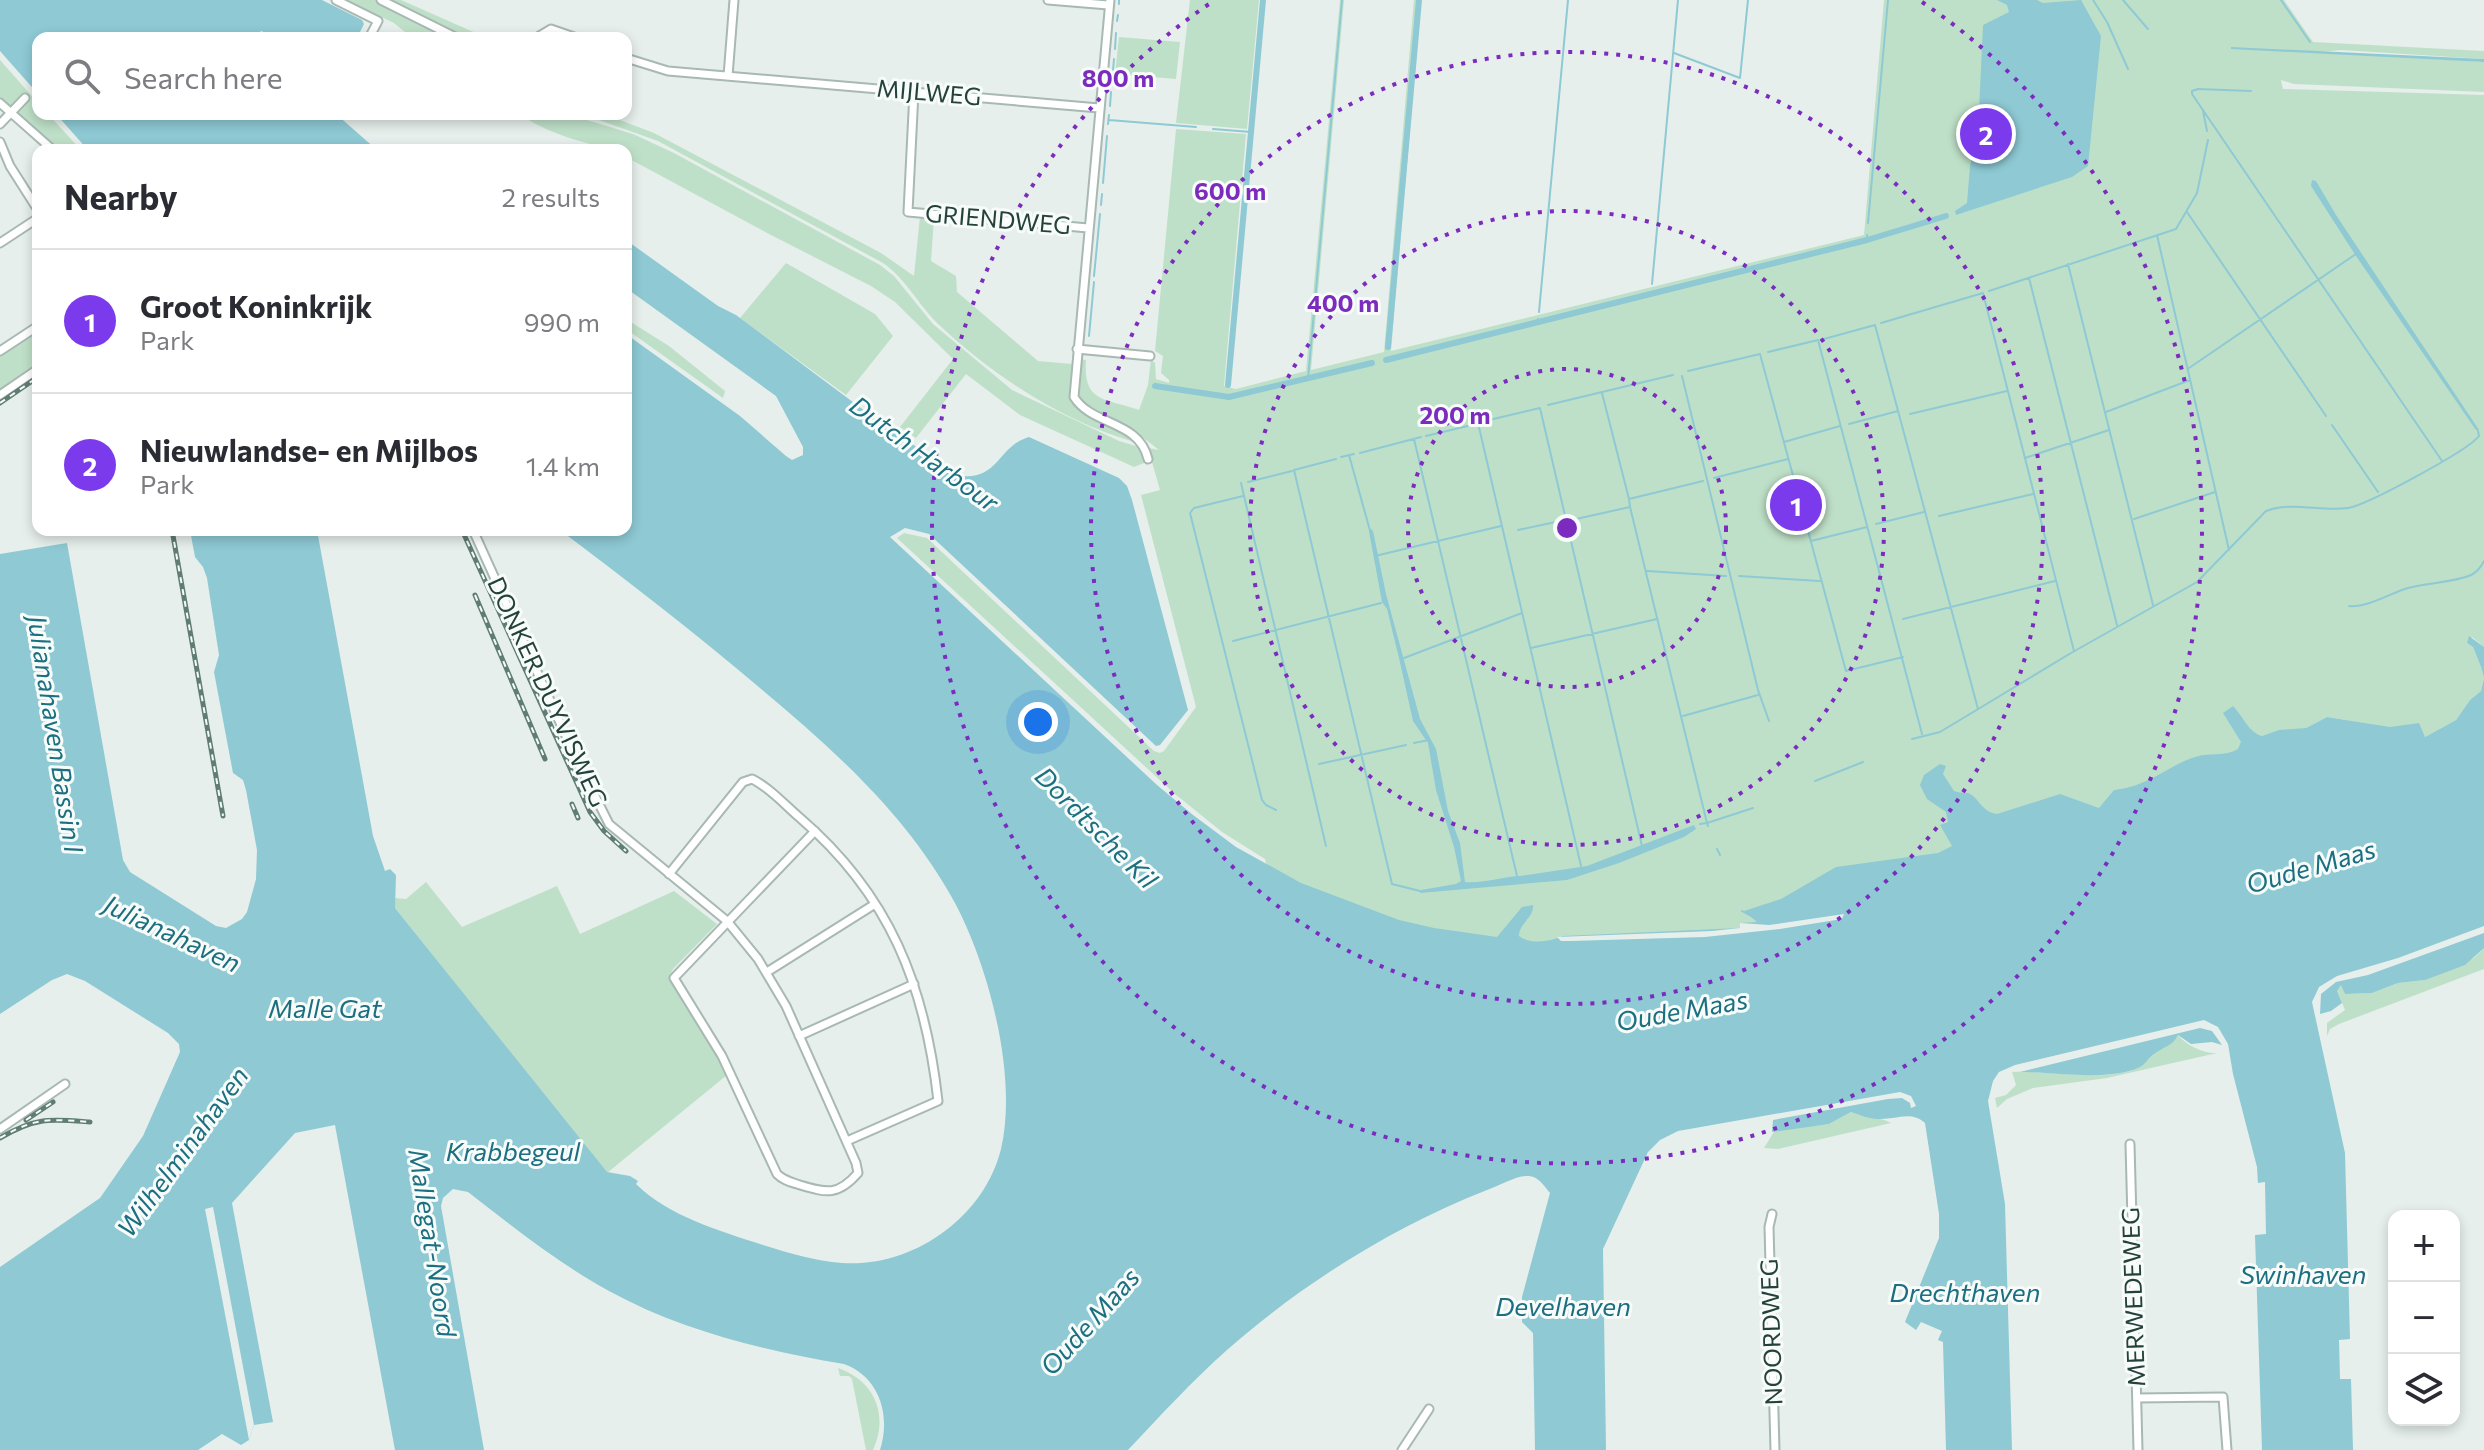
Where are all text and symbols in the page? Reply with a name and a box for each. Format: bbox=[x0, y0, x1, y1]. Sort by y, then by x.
search box bbox=[32, 32, 632, 120]
icon: search bbox=[60, 54, 104, 98]
text: Search here bbox=[124, 58, 283, 95]
text: 800 m bbox=[1082, 63, 1154, 92]
street label: MIJLWEG bbox=[876, 72, 983, 111]
pin: 2 bbox=[1960, 104, 2012, 164]
text: Nearby bbox=[64, 175, 178, 217]
text: 600 m bbox=[1194, 176, 1266, 205]
text: 2 results bbox=[502, 181, 600, 212]
street label: GRIENDWEG bbox=[924, 198, 1072, 239]
text: Groot Koninkrijk bbox=[140, 287, 372, 324]
text: 400 m bbox=[1307, 288, 1379, 317]
text: 1 bbox=[84, 306, 96, 337]
text: 990 m bbox=[524, 306, 600, 337]
text: Park bbox=[140, 324, 194, 355]
water label: Dutch Harbour bbox=[845, 388, 1007, 518]
text: 200 m bbox=[1420, 400, 1490, 429]
text: Nieuwlandse- en Mijlbos bbox=[140, 431, 478, 468]
text: 2 bbox=[83, 450, 97, 481]
text: 1.4 km bbox=[526, 450, 600, 481]
text: Park bbox=[140, 468, 194, 499]
pin: 1 bbox=[1770, 475, 1822, 535]
centre of rings bbox=[1553, 514, 1581, 542]
street label: DONKER DUYVISWEG bbox=[482, 572, 614, 811]
water label: Julianahaven Bassin I bbox=[22, 611, 91, 855]
your location bbox=[1018, 702, 1058, 742]
water label: Dordtsche Kil bbox=[1030, 760, 1165, 895]
water label: Oude Maas bbox=[2242, 832, 2379, 899]
water label: Julianahaven bbox=[98, 887, 246, 978]
water label: Oude Maas bbox=[1613, 983, 1750, 1036]
water label: Malle Gat bbox=[268, 992, 383, 1023]
water label: Wilhelminahaven bbox=[110, 1060, 254, 1242]
water label: Krabbegeul bbox=[446, 1135, 582, 1166]
water label: Mallegat-Noord bbox=[403, 1147, 464, 1340]
street label: MERWEDEWEG bbox=[2115, 1207, 2150, 1387]
map controls bbox=[2388, 1210, 2460, 1426]
button: + bbox=[2388, 1210, 2460, 1282]
street label: NOORDWEG bbox=[1753, 1258, 1788, 1406]
water label: Swinhaven bbox=[2240, 1258, 2366, 1289]
water label: Oude Maas bbox=[1033, 1261, 1145, 1381]
water label: Drechthaven bbox=[1890, 1276, 2040, 1307]
button: − bbox=[2388, 1282, 2460, 1354]
water label: Develhaven bbox=[1495, 1290, 1631, 1321]
button: layers bbox=[2388, 1354, 2460, 1426]

